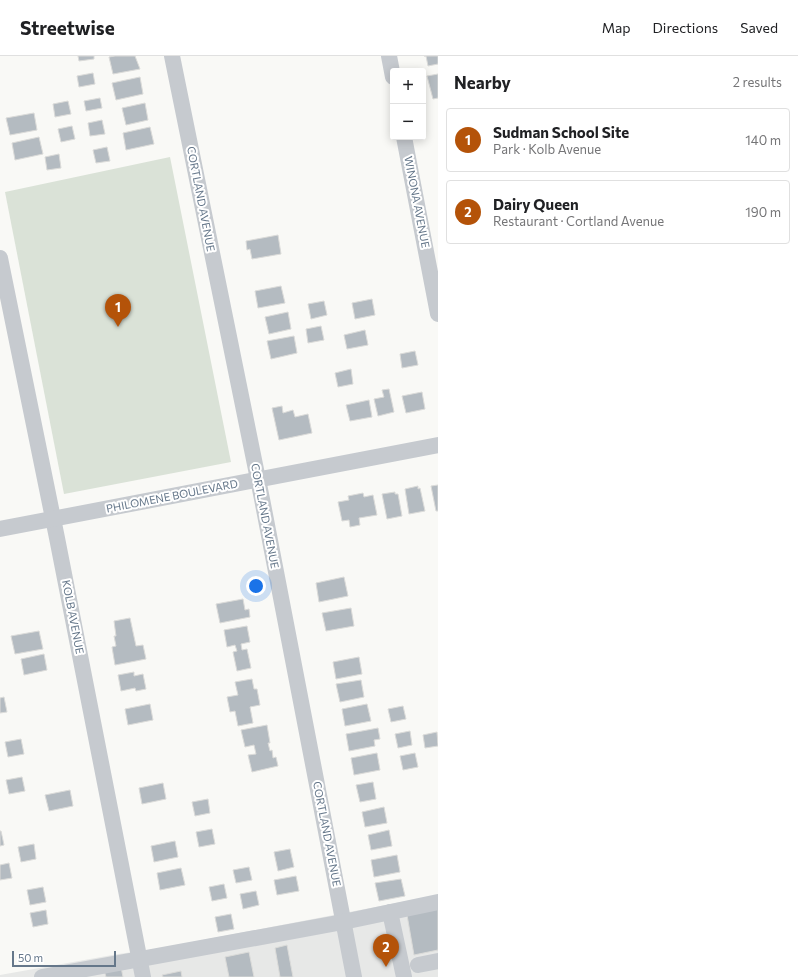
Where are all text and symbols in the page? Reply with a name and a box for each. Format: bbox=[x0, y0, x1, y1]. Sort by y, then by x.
text: Streetwise bbox=[20, 16, 115, 39]
text: Map bbox=[602, 19, 631, 36]
text: Directions bbox=[653, 19, 718, 36]
text: Saved bbox=[740, 19, 778, 36]
map controls bbox=[390, 68, 426, 140]
button: + bbox=[390, 68, 426, 104]
text: Nearby bbox=[454, 72, 511, 93]
text: 2 results bbox=[733, 74, 782, 90]
button: − bbox=[390, 104, 426, 140]
text: Sudman School Site bbox=[493, 123, 629, 141]
text: 1 bbox=[465, 132, 471, 148]
text: 140 m bbox=[745, 132, 781, 148]
text: Park · Kolb Avenue bbox=[493, 141, 601, 157]
street label: CORTLAND AVENUE bbox=[185, 145, 218, 253]
street label: WINONA AVENUE bbox=[402, 155, 433, 249]
text: Dairy Queen bbox=[493, 195, 579, 213]
text: 2 bbox=[464, 204, 472, 220]
text: 190 m bbox=[745, 204, 781, 220]
text: Restaurant · Cortland Avenue bbox=[493, 213, 664, 229]
pin: 1 bbox=[105, 294, 131, 327]
street label: CORTLAND AVENUE bbox=[249, 462, 282, 570]
street label: PHILOMENE BOULEVARD bbox=[105, 476, 239, 515]
your location bbox=[246, 576, 266, 596]
street label: KOLB AVENUE bbox=[60, 579, 87, 655]
street label: CORTLAND AVENUE bbox=[311, 780, 344, 888]
pin: 2 bbox=[373, 934, 399, 967]
scale bar bbox=[12, 949, 116, 968]
text: 50 m bbox=[18, 951, 43, 964]

